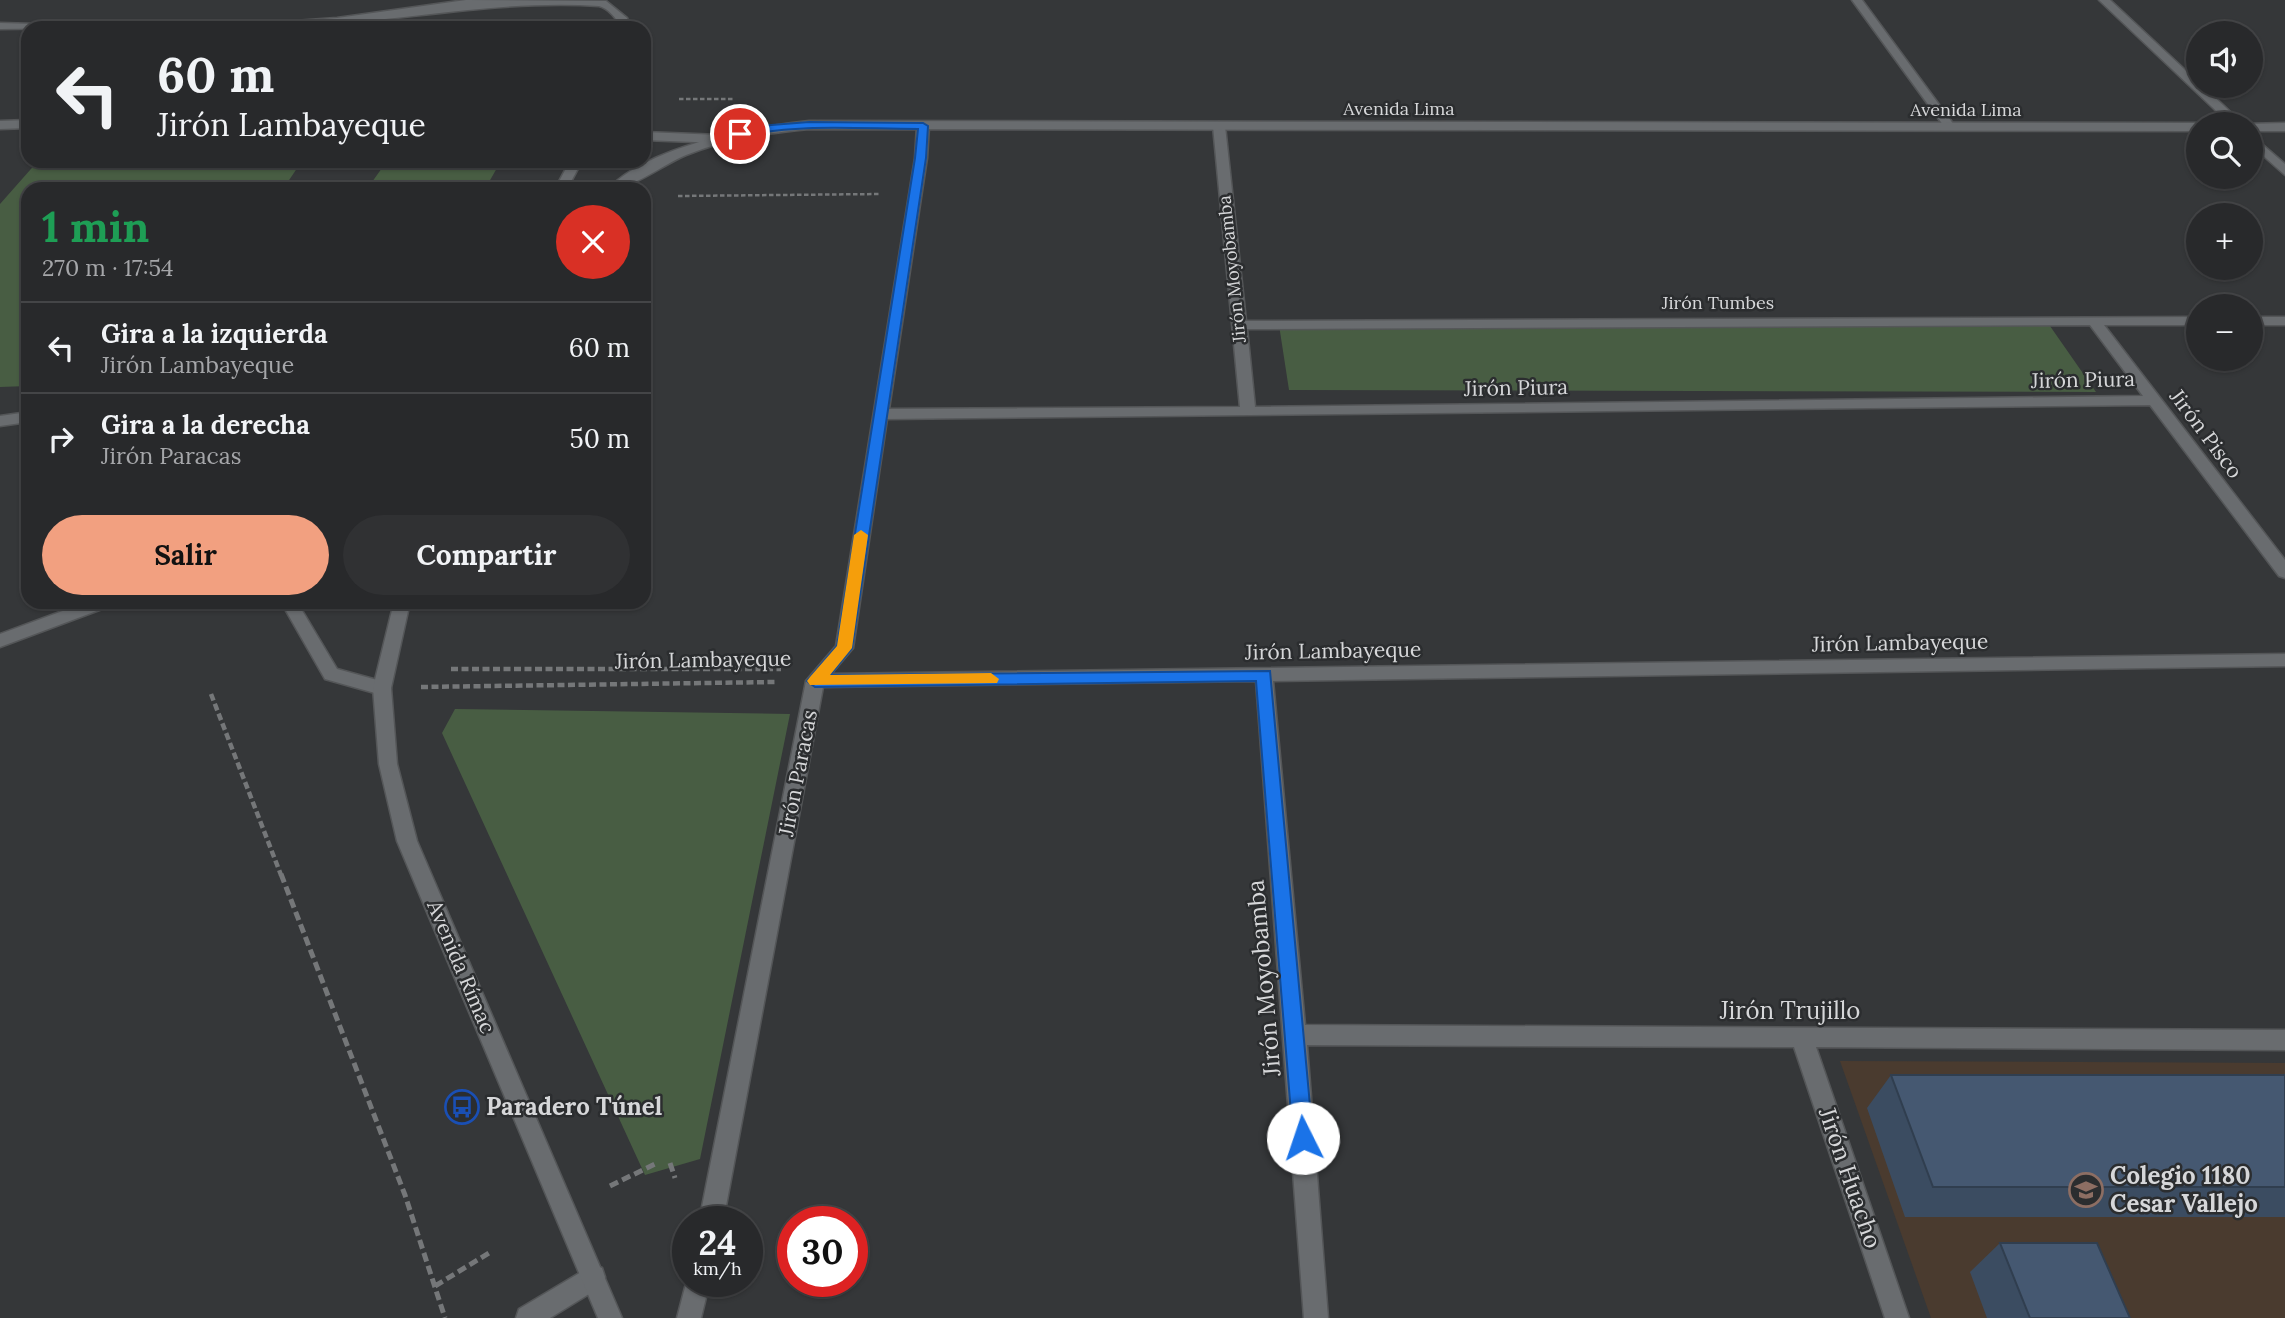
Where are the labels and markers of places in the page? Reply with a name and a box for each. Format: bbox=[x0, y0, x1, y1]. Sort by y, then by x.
pin bbox=[710, 104, 770, 164]
bus stop icon: Paradero Túnel bbox=[443, 1088, 481, 1126]
place label: Paradero Túnel bbox=[486, 1091, 662, 1122]
place label: Colegio 1180 Cesar Vallejo bbox=[2110, 1160, 2258, 1219]
school or university icon: Colegio 1180 Cesar Vallejo bbox=[2067, 1171, 2105, 1209]

